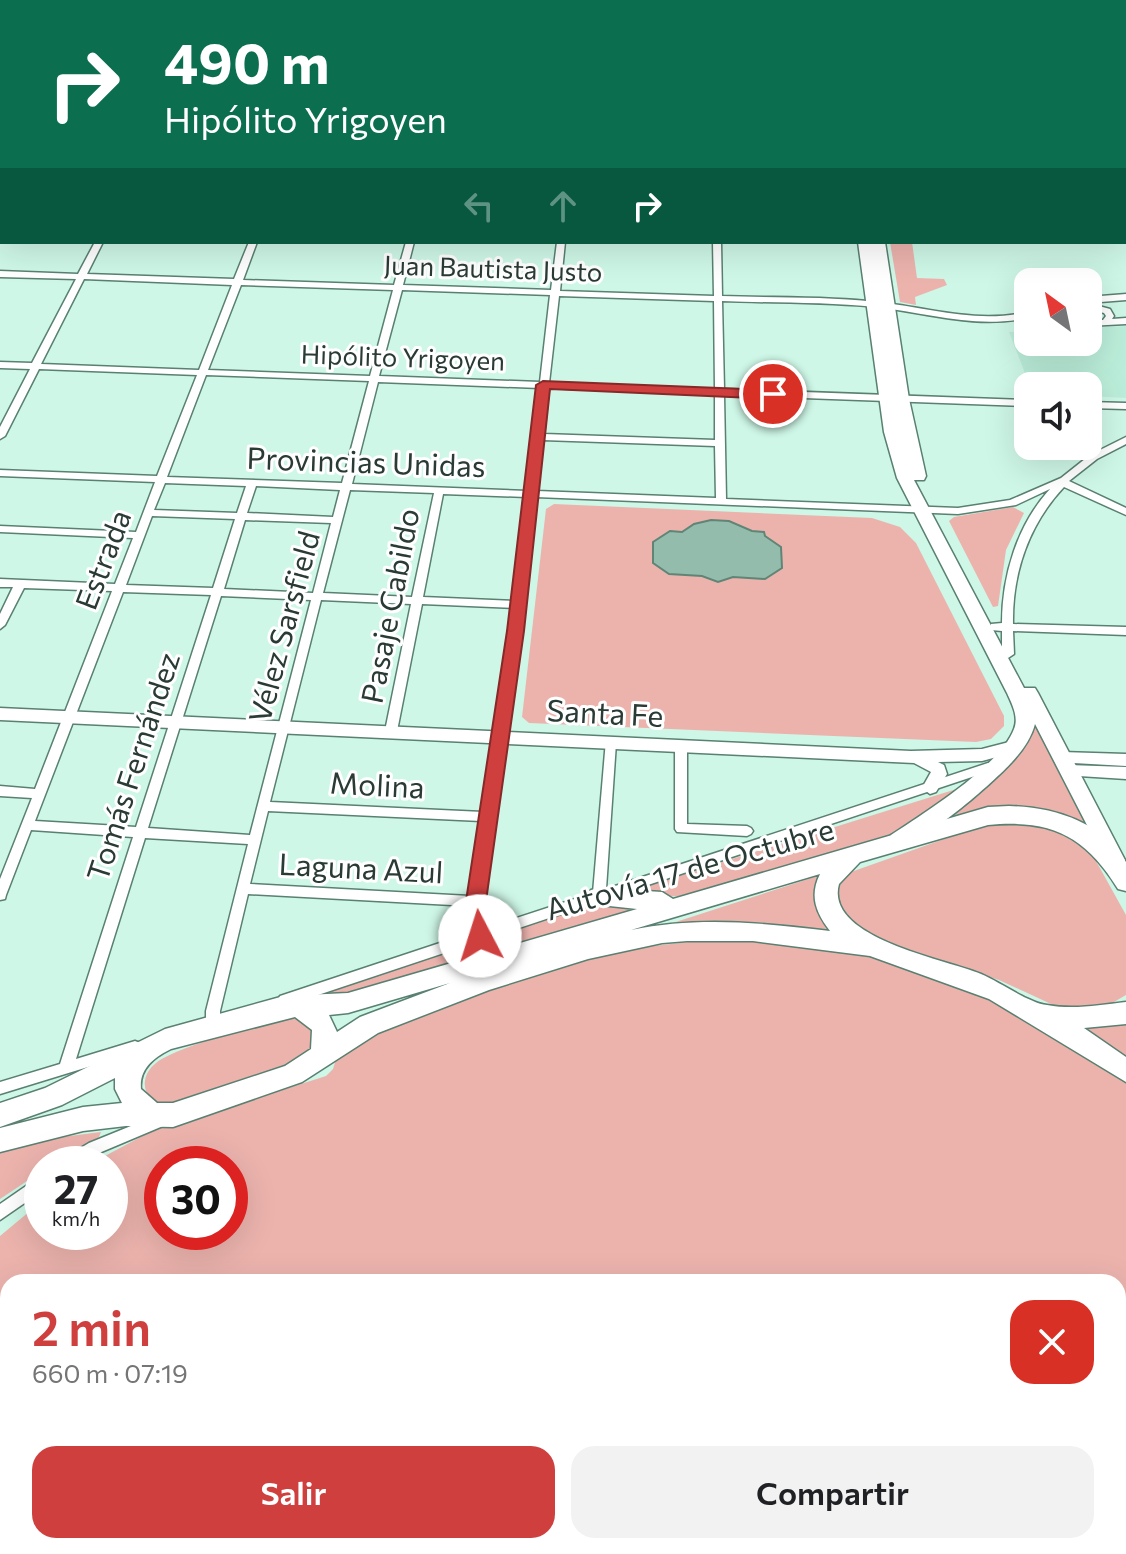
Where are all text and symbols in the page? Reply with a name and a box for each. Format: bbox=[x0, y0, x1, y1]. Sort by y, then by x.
text: 490 m bbox=[164, 27, 330, 96]
icon: right bbox=[32, 32, 136, 136]
text: Hipólito Yrigoyen bbox=[164, 96, 447, 140]
icon: left bbox=[457, 184, 501, 228]
icon: ahead bbox=[541, 184, 585, 228]
icon: right bbox=[625, 184, 669, 228]
street label: Juan Bautista Justo bbox=[383, 248, 603, 287]
north arrow bbox=[1014, 268, 1102, 356]
map controls bbox=[1014, 268, 1102, 460]
street label: Hipólito Yrigoyen bbox=[300, 337, 506, 376]
pin bbox=[739, 360, 807, 428]
icon: arrive bbox=[751, 372, 795, 416]
button: sound bbox=[1014, 372, 1102, 460]
street label: Provincias Unidas bbox=[246, 438, 486, 483]
street label: Estrada bbox=[66, 504, 138, 614]
street label: Pasaje Cabildo bbox=[352, 505, 426, 706]
street label: Vélez Sarsfield bbox=[239, 526, 326, 726]
street label: Tomás Fernández bbox=[77, 647, 186, 885]
street label: Santa Fe bbox=[546, 690, 664, 733]
street label: Molina bbox=[329, 763, 425, 804]
street label: Autovía 17 de Octubre bbox=[541, 809, 838, 926]
street label: Laguna Azul bbox=[278, 844, 444, 889]
position arrow bbox=[438, 894, 522, 978]
speed limit sign: 30 bbox=[144, 1146, 248, 1250]
text: 27 bbox=[54, 1163, 98, 1212]
text: km/h bbox=[52, 1206, 100, 1230]
text: 2 min bbox=[32, 1297, 151, 1356]
button: close bbox=[1010, 1300, 1094, 1384]
text: 660 m · 07:19 bbox=[32, 1357, 188, 1388]
button: Salir bbox=[32, 1446, 555, 1538]
button: Compartir bbox=[571, 1446, 1094, 1538]

